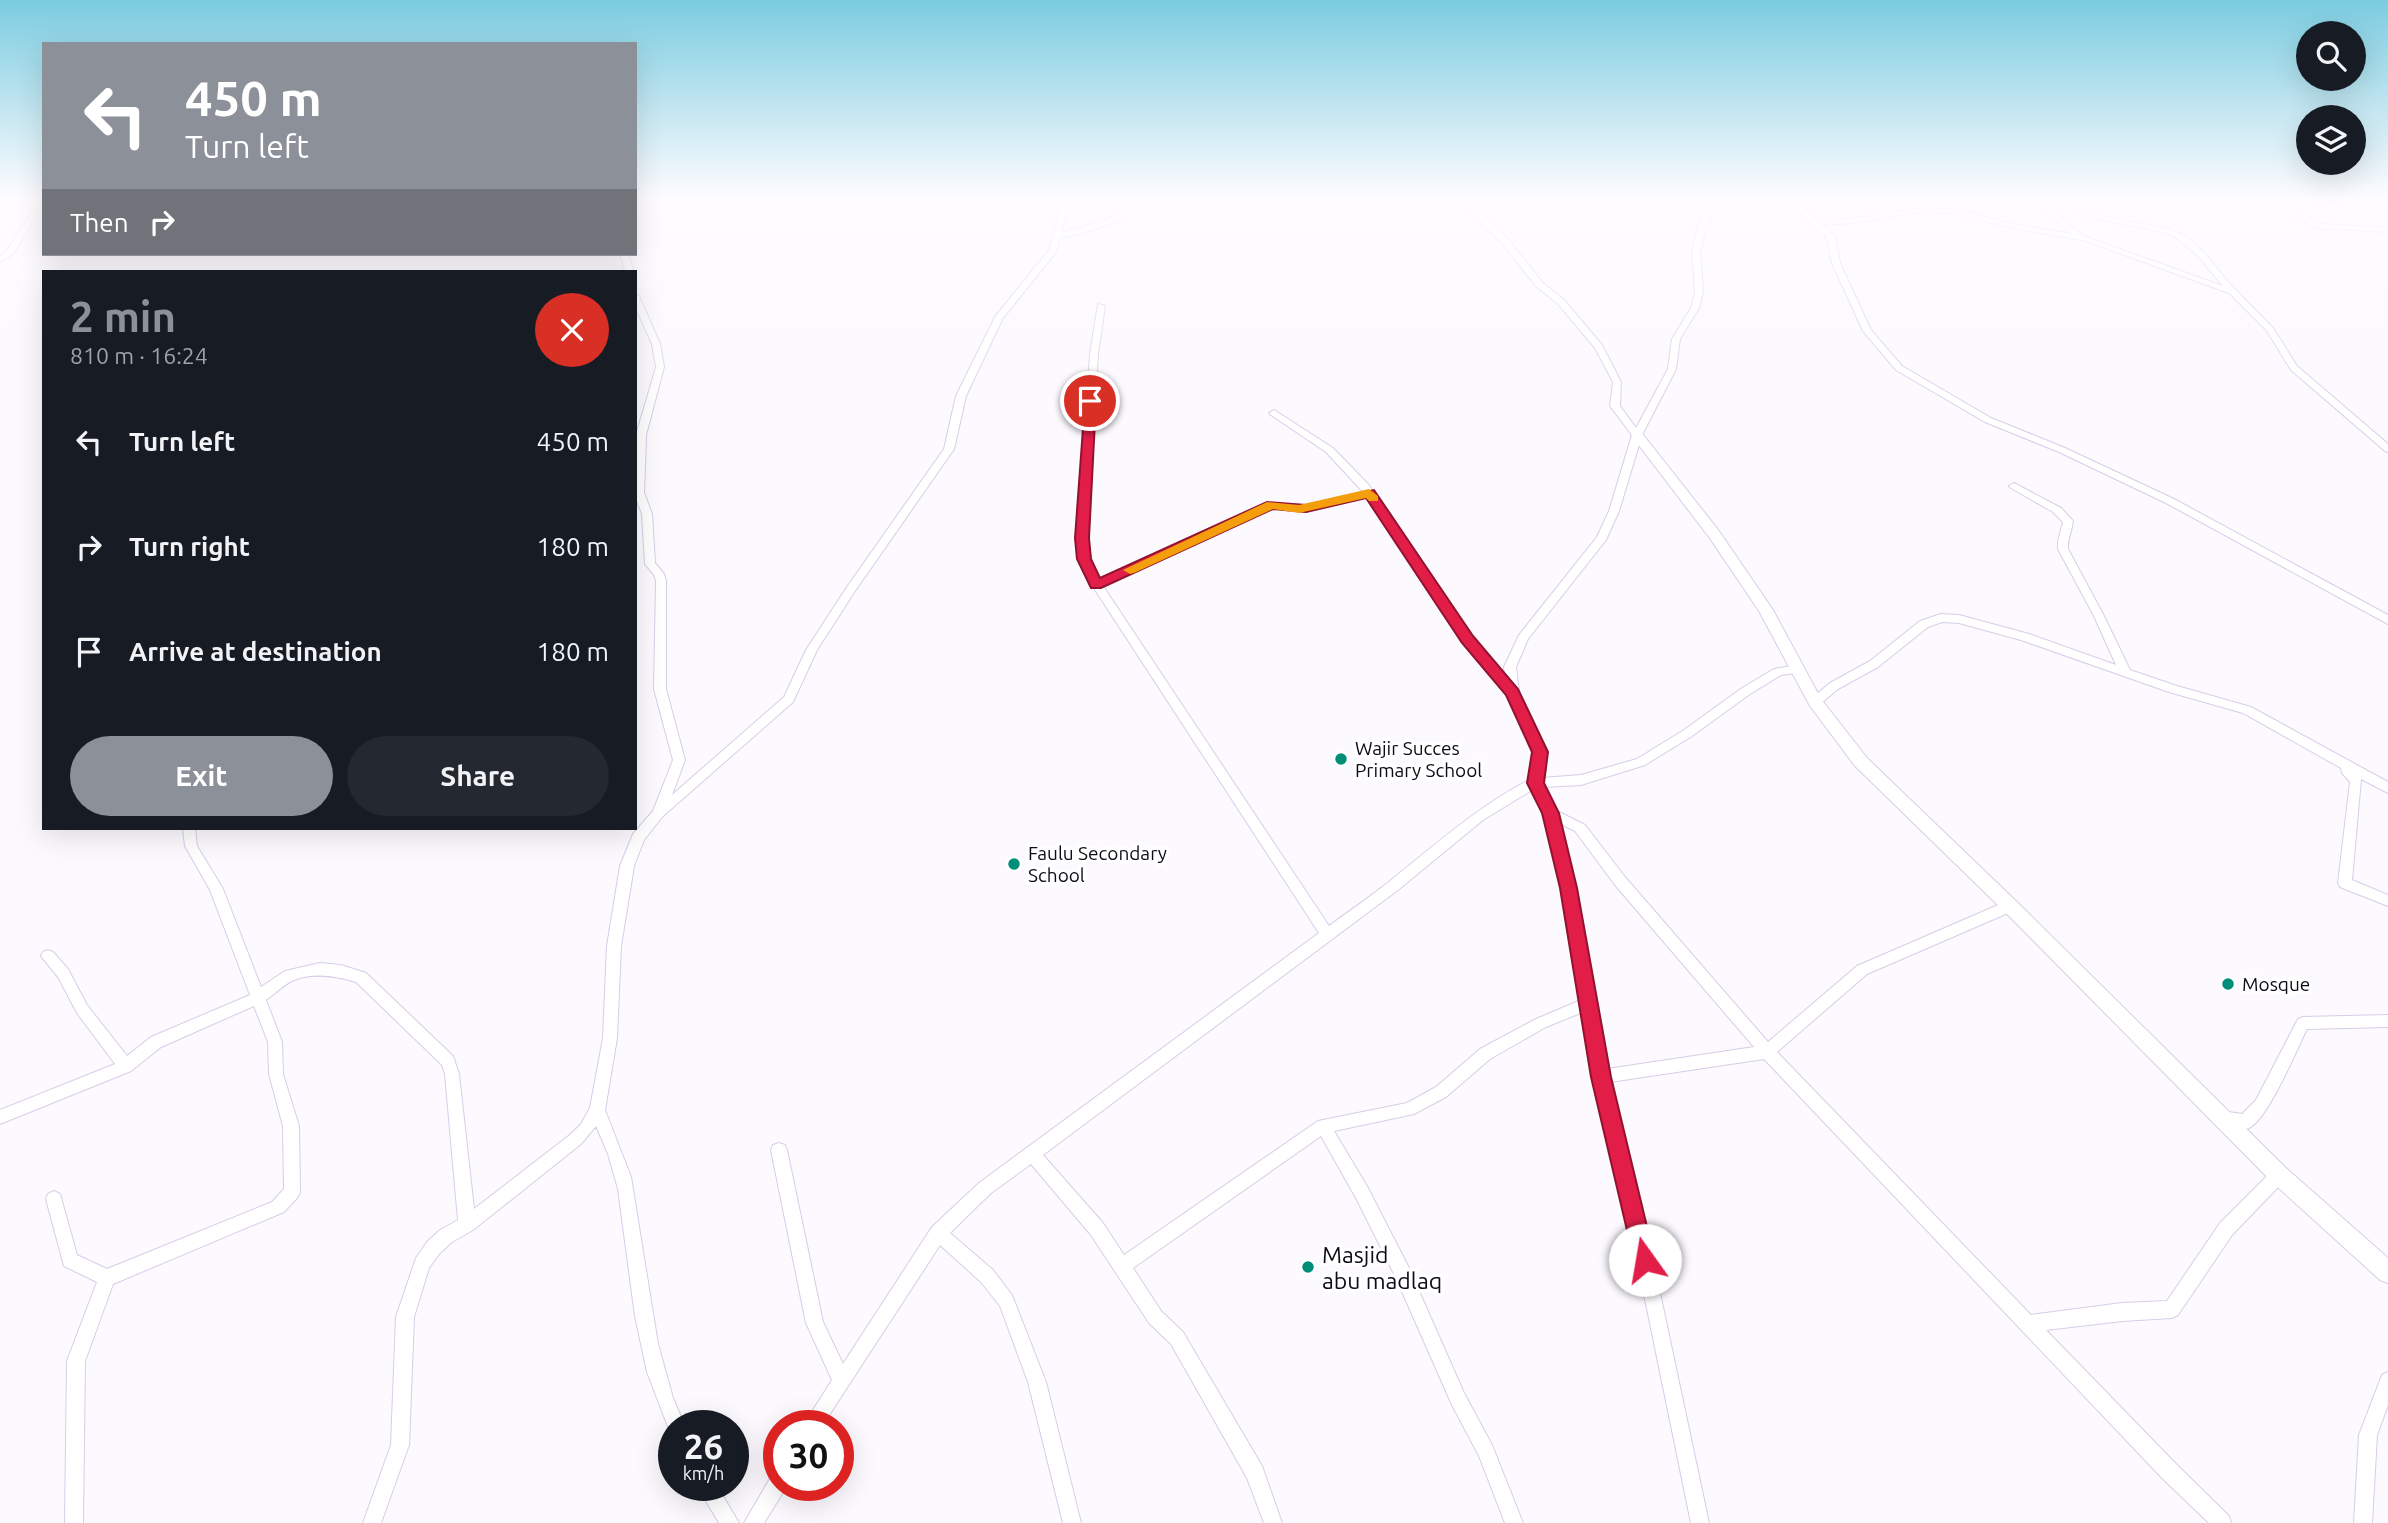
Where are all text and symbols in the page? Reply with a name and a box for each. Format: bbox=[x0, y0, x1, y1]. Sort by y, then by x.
map controls bbox=[2296, 21, 2366, 175]
button: search bbox=[2296, 21, 2366, 91]
icon: left bbox=[70, 70, 161, 161]
text: 450 m bbox=[185, 70, 322, 125]
button: layers bbox=[2296, 105, 2366, 175]
text: Turn left bbox=[185, 128, 309, 164]
icon: right bbox=[143, 203, 181, 241]
text: Then bbox=[70, 208, 129, 237]
text: 2 min bbox=[70, 293, 176, 340]
button: close bbox=[535, 293, 609, 367]
text: 810 m · 16:24 bbox=[70, 343, 208, 368]
pin bbox=[1060, 371, 1120, 431]
icon: arrive bbox=[1071, 382, 1109, 420]
icon: left bbox=[70, 423, 108, 461]
text: Turn left bbox=[129, 427, 235, 456]
text: 450 m bbox=[537, 427, 609, 456]
icon: right bbox=[70, 528, 108, 566]
text: Turn right bbox=[129, 532, 250, 561]
text: 180 m bbox=[537, 532, 609, 561]
icon: arrive bbox=[70, 633, 108, 671]
text: Arrive at destination bbox=[129, 637, 382, 666]
text: 180 m bbox=[537, 637, 609, 666]
button: Exit bbox=[70, 736, 333, 816]
button: Share bbox=[347, 736, 609, 816]
place label: Wajir Succes Primary School bbox=[1355, 737, 1482, 781]
marker: Wajir Succes Primary School bbox=[1333, 751, 1349, 767]
place label: Faulu Secondary School bbox=[1028, 842, 1167, 886]
marker: Faulu Secondary School bbox=[1006, 856, 1022, 872]
place label: Mosque bbox=[2242, 973, 2310, 995]
marker: Mosque bbox=[2220, 976, 2236, 992]
position arrow bbox=[1608, 1223, 1682, 1297]
place label: Masjid abu madlaq bbox=[1322, 1242, 1442, 1293]
marker: Masjid abu madlaq bbox=[1300, 1259, 1316, 1275]
speed limit sign: 30 bbox=[763, 1410, 854, 1501]
text: 26 bbox=[684, 1426, 723, 1466]
text: km/h bbox=[683, 1463, 724, 1483]

